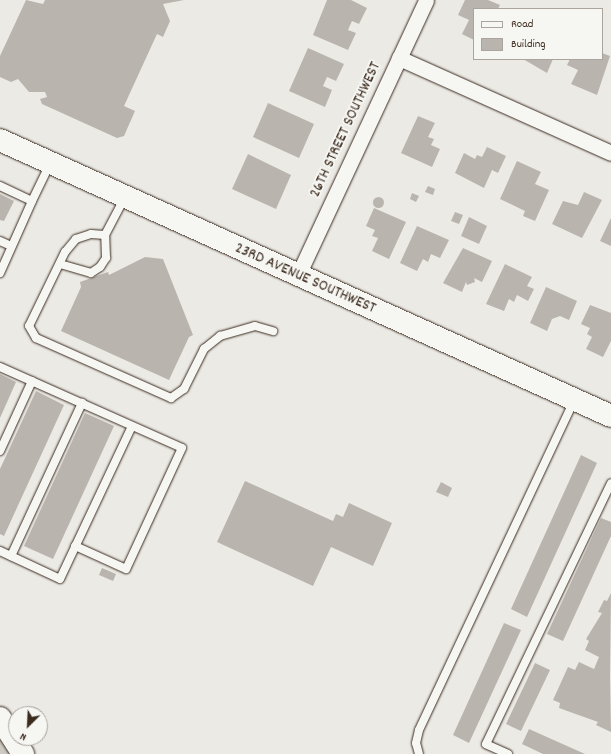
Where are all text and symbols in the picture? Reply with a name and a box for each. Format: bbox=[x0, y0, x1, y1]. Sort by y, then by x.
legend bbox=[473, 8, 603, 60]
text: Road bbox=[511, 16, 533, 33]
text: Building bbox=[511, 36, 546, 53]
street label: 26TH STREET SOUTHWEST bbox=[306, 59, 386, 201]
street label: 23RD AVENUE SOUTHWEST bbox=[231, 239, 379, 319]
north arrow bbox=[8, 706, 48, 746]
text: N bbox=[18, 728, 29, 744]

